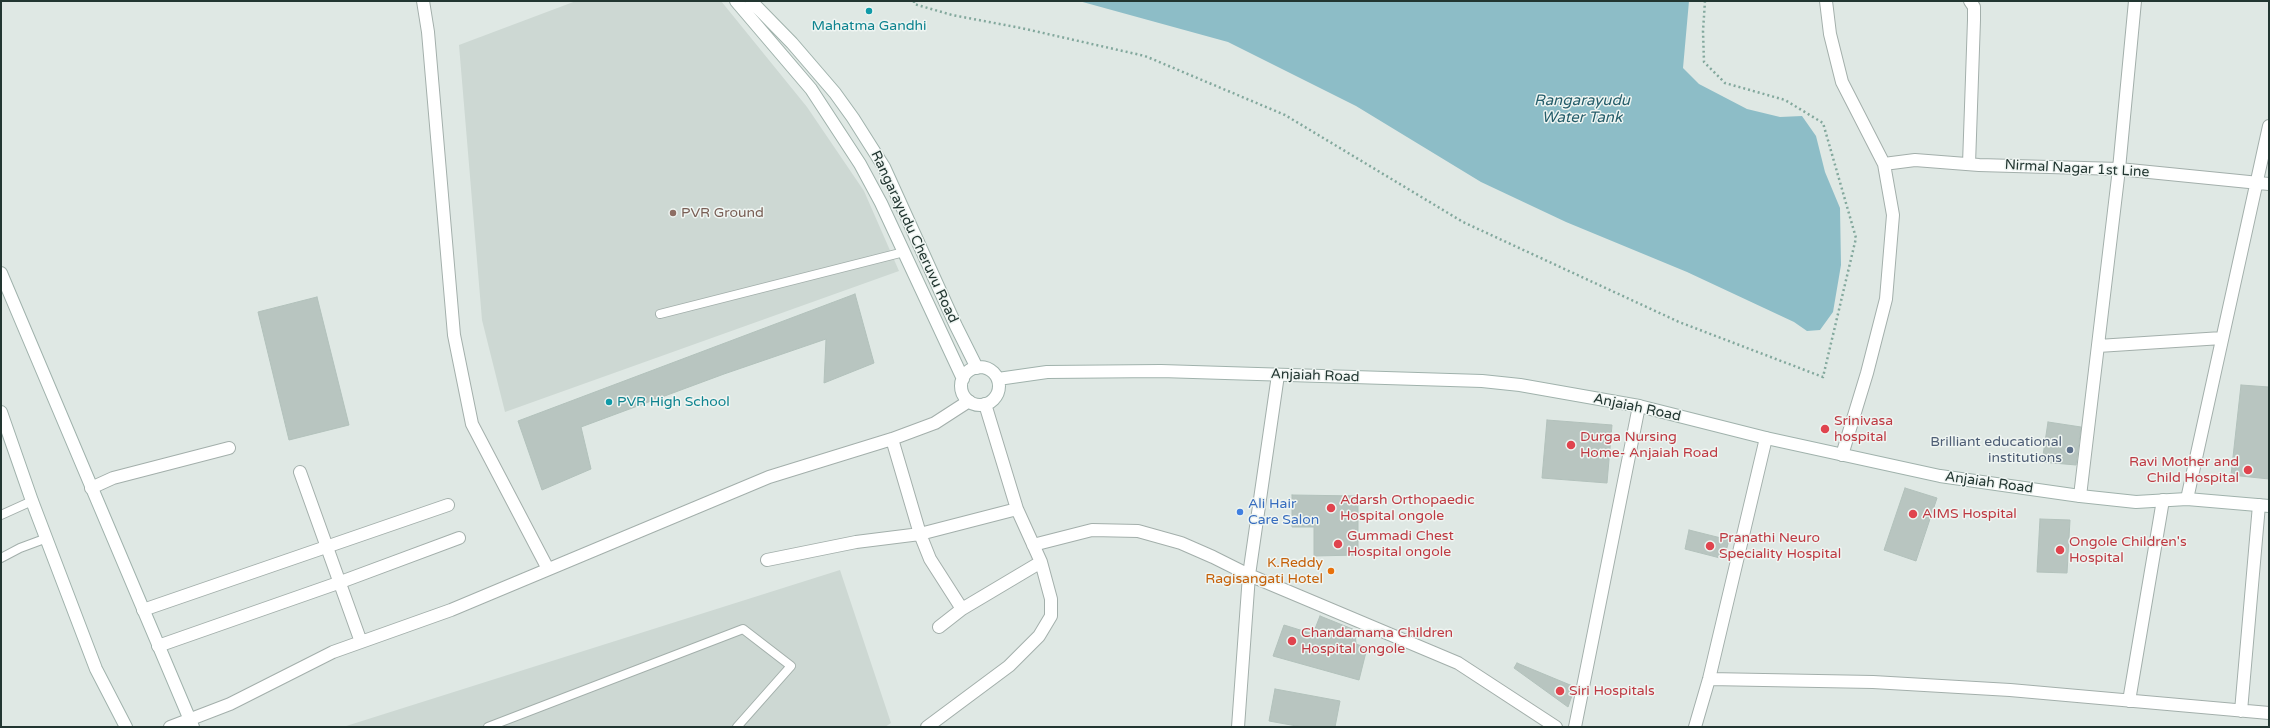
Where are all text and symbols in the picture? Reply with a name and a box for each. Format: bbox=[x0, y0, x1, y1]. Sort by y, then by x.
marker: Mahatma Gandhi bbox=[864, 6, 874, 16]
place label: Mahatma Gandhi bbox=[811, 18, 927, 34]
water label: Rangarayudu Water Tank bbox=[1534, 92, 1630, 127]
street label: Rangarayudu Cheruvu Road bbox=[867, 148, 961, 326]
street label: Nirmal Nagar 1st Line bbox=[2004, 157, 2150, 181]
place label: PVR Ground bbox=[681, 205, 764, 221]
marker: PVR Ground bbox=[668, 208, 678, 218]
street label: Anjaiah Road bbox=[1270, 366, 1360, 386]
street label: Anjaiah Road bbox=[1592, 391, 1682, 425]
place label: PVR High School bbox=[617, 394, 730, 410]
marker: PVR High School bbox=[604, 397, 614, 407]
place label: Srinivasa hospital bbox=[1834, 413, 1893, 446]
marker: Srinivasa hospital bbox=[1819, 423, 1831, 435]
place label: Durga Nursing Home- Anjaiah Road bbox=[1580, 429, 1718, 462]
place label: Brilliant educational institutions bbox=[1930, 434, 2062, 466]
marker: Durga Nursing Home- Anjaiah Road bbox=[1565, 439, 1577, 451]
marker: Brilliant educational institutions bbox=[2065, 445, 2075, 455]
place label: Ravi Mother and Child Hospital bbox=[2129, 454, 2239, 486]
marker: Ravi Mother and Child Hospital bbox=[2242, 464, 2254, 476]
street label: Anjaiah Road bbox=[1944, 468, 2034, 498]
place label: Adarsh Orthopaedic Hospital ongole bbox=[1340, 492, 1475, 524]
place label: Ali Hair Care Salon bbox=[1248, 496, 1319, 528]
marker: Adarsh Orthopaedic Hospital ongole bbox=[1325, 502, 1337, 514]
place label: AIMS Hospital bbox=[1922, 506, 2017, 522]
marker: Ali Hair Care Salon bbox=[1235, 507, 1245, 517]
marker: AIMS Hospital bbox=[1907, 508, 1919, 520]
place label: Gummadi Chest Hospital ongole bbox=[1347, 528, 1454, 560]
place label: Pranathi Neuro Speciality Hospital bbox=[1719, 530, 1841, 562]
place label: Ongole Children's Hospital bbox=[2069, 534, 2187, 566]
marker: Gummadi Chest Hospital ongole bbox=[1332, 538, 1344, 550]
marker: Pranathi Neuro Speciality Hospital bbox=[1704, 540, 1716, 552]
marker: Ongole Children's Hospital bbox=[2054, 544, 2066, 556]
place label: K.Reddy Ragisangati Hotel bbox=[1205, 555, 1323, 588]
marker: K.Reddy Ragisangati Hotel bbox=[1326, 566, 1336, 576]
place label: Chandamama Children Hospital ongole bbox=[1301, 625, 1453, 658]
marker: Chandamama Children Hospital ongole bbox=[1286, 635, 1298, 647]
place label: Siri Hospitals bbox=[1569, 683, 1655, 699]
marker: Siri Hospitals bbox=[1554, 685, 1566, 697]

